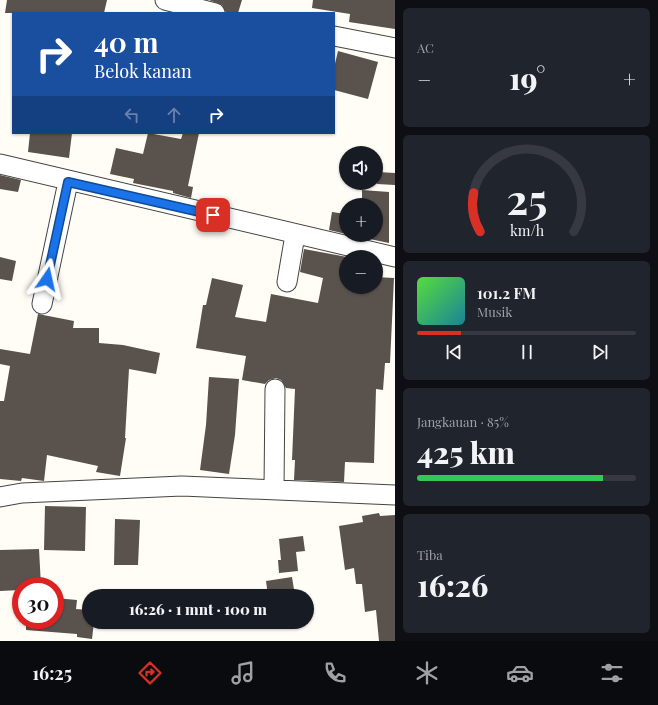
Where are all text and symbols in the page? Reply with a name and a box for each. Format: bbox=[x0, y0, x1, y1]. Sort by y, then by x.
text: 40 m bbox=[94, 23, 159, 60]
icon: right bbox=[28, 28, 80, 80]
text: AC bbox=[417, 39, 434, 56]
text: 19° bbox=[509, 58, 545, 98]
text: Belok kanan bbox=[94, 59, 192, 83]
text: − bbox=[417, 64, 431, 94]
text: + bbox=[623, 64, 636, 94]
icon: left bbox=[121, 104, 143, 126]
icon: ahead bbox=[163, 104, 185, 126]
icon: right bbox=[205, 104, 227, 126]
map controls bbox=[339, 146, 383, 294]
button: sound bbox=[339, 146, 383, 190]
text: 25 bbox=[506, 170, 547, 225]
pin bbox=[196, 198, 230, 232]
button: + bbox=[339, 198, 383, 242]
icon: arrive bbox=[202, 204, 224, 226]
text: km/h bbox=[509, 220, 544, 239]
button: − bbox=[339, 250, 383, 294]
position arrow bbox=[26, 258, 68, 300]
text: 101.2 FM bbox=[477, 283, 536, 303]
text: Musik bbox=[477, 303, 513, 320]
icon: previous bbox=[443, 341, 465, 363]
icon: pause bbox=[516, 341, 538, 363]
icon: next bbox=[589, 341, 611, 363]
text: Jangkauan · 85% bbox=[417, 413, 509, 430]
text: 425 km bbox=[417, 432, 515, 472]
text: Tiba bbox=[417, 546, 443, 563]
text: 16:26 bbox=[417, 565, 488, 605]
speed limit sign: 30 bbox=[12, 577, 64, 629]
text: 16:26 · 1 mnt · 100 m bbox=[129, 599, 267, 619]
icon: directions bbox=[136, 659, 164, 687]
icon: music bbox=[229, 659, 257, 687]
icon: phone bbox=[321, 659, 349, 687]
icon: climate bbox=[413, 659, 441, 687]
icon: car bbox=[506, 659, 534, 687]
icon: filters bbox=[598, 659, 626, 687]
text: 16:25 bbox=[32, 661, 72, 685]

